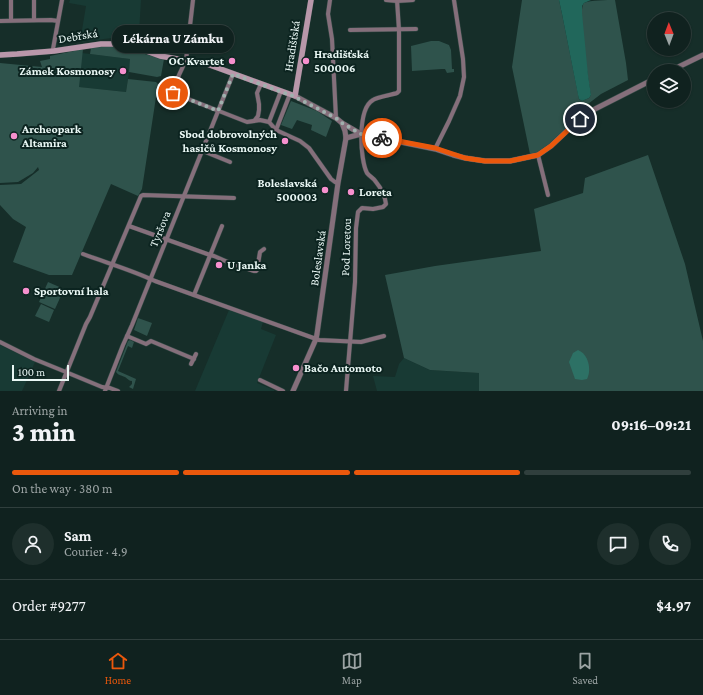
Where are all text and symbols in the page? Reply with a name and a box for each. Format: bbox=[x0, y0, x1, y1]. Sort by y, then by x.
north arrow bbox=[647, 12, 691, 56]
map controls bbox=[647, 12, 691, 108]
street label: Hradišťská bbox=[281, 19, 303, 72]
callout: Lékárna U Zámku bbox=[112, 25, 234, 53]
street label: Debřská bbox=[57, 26, 99, 46]
text: Lékárna U Zámku bbox=[123, 31, 223, 46]
place label: Hradišťská 500006 bbox=[314, 47, 369, 75]
place label: OC Kvartet bbox=[169, 54, 225, 68]
marker: OC Kvartet bbox=[227, 56, 237, 66]
marker: Hradišťská 500006 bbox=[301, 56, 311, 66]
place label: Zámek Kosmonosy bbox=[19, 64, 115, 78]
button: layers bbox=[647, 64, 691, 108]
marker: Zámek Kosmonosy bbox=[118, 66, 128, 76]
pin bbox=[156, 76, 190, 110]
icon: bag bbox=[162, 82, 184, 104]
pin bbox=[563, 102, 597, 136]
icon: home bbox=[569, 108, 591, 130]
courier bbox=[362, 118, 402, 158]
place label: Archeopark Altamira bbox=[21, 122, 82, 150]
place label: Sbod dobrovolných hasičů Kosmonosy bbox=[179, 127, 277, 155]
icon: bike bbox=[371, 127, 393, 149]
marker: Archeopark Altamira bbox=[9, 131, 19, 141]
marker: Sbod dobrovolných hasičů Kosmonosy bbox=[280, 136, 290, 146]
place label: Boleslavská 500003 bbox=[258, 176, 317, 204]
marker: Boleslavská 500003 bbox=[320, 185, 330, 195]
place label: Loreta bbox=[359, 185, 392, 199]
marker: Loreta bbox=[346, 187, 356, 197]
street label: Tyršova bbox=[146, 208, 174, 249]
street label: Pod Loretou bbox=[338, 217, 354, 276]
street label: Boleslavská bbox=[307, 229, 329, 287]
place label: U Janka bbox=[227, 258, 267, 272]
marker: U Janka bbox=[214, 260, 224, 270]
place label: Sportovní hala bbox=[34, 284, 109, 298]
marker: Sportovní hala bbox=[21, 286, 31, 296]
place label: Bačo Automoto bbox=[304, 361, 382, 375]
scale bar bbox=[12, 363, 69, 382]
marker: Bačo Automoto bbox=[291, 363, 301, 373]
text: 100 m bbox=[18, 366, 45, 378]
text: Arriving in bbox=[12, 403, 68, 418]
text: 09:16–09:21 bbox=[611, 417, 691, 433]
text: 3 min bbox=[12, 418, 75, 447]
text: On the way · 380 m bbox=[12, 481, 112, 496]
button: person bbox=[12, 523, 54, 565]
button: chat bbox=[597, 523, 639, 565]
button: phone bbox=[649, 523, 691, 565]
text: Sam bbox=[64, 528, 92, 544]
text: Courier · 4.9 bbox=[64, 544, 128, 559]
text: Order #9277 bbox=[12, 598, 86, 614]
text: $4.97 bbox=[656, 598, 691, 614]
tab: Home bbox=[105, 650, 131, 686]
tab: Map bbox=[341, 650, 363, 686]
tab: Saved bbox=[572, 650, 598, 686]

